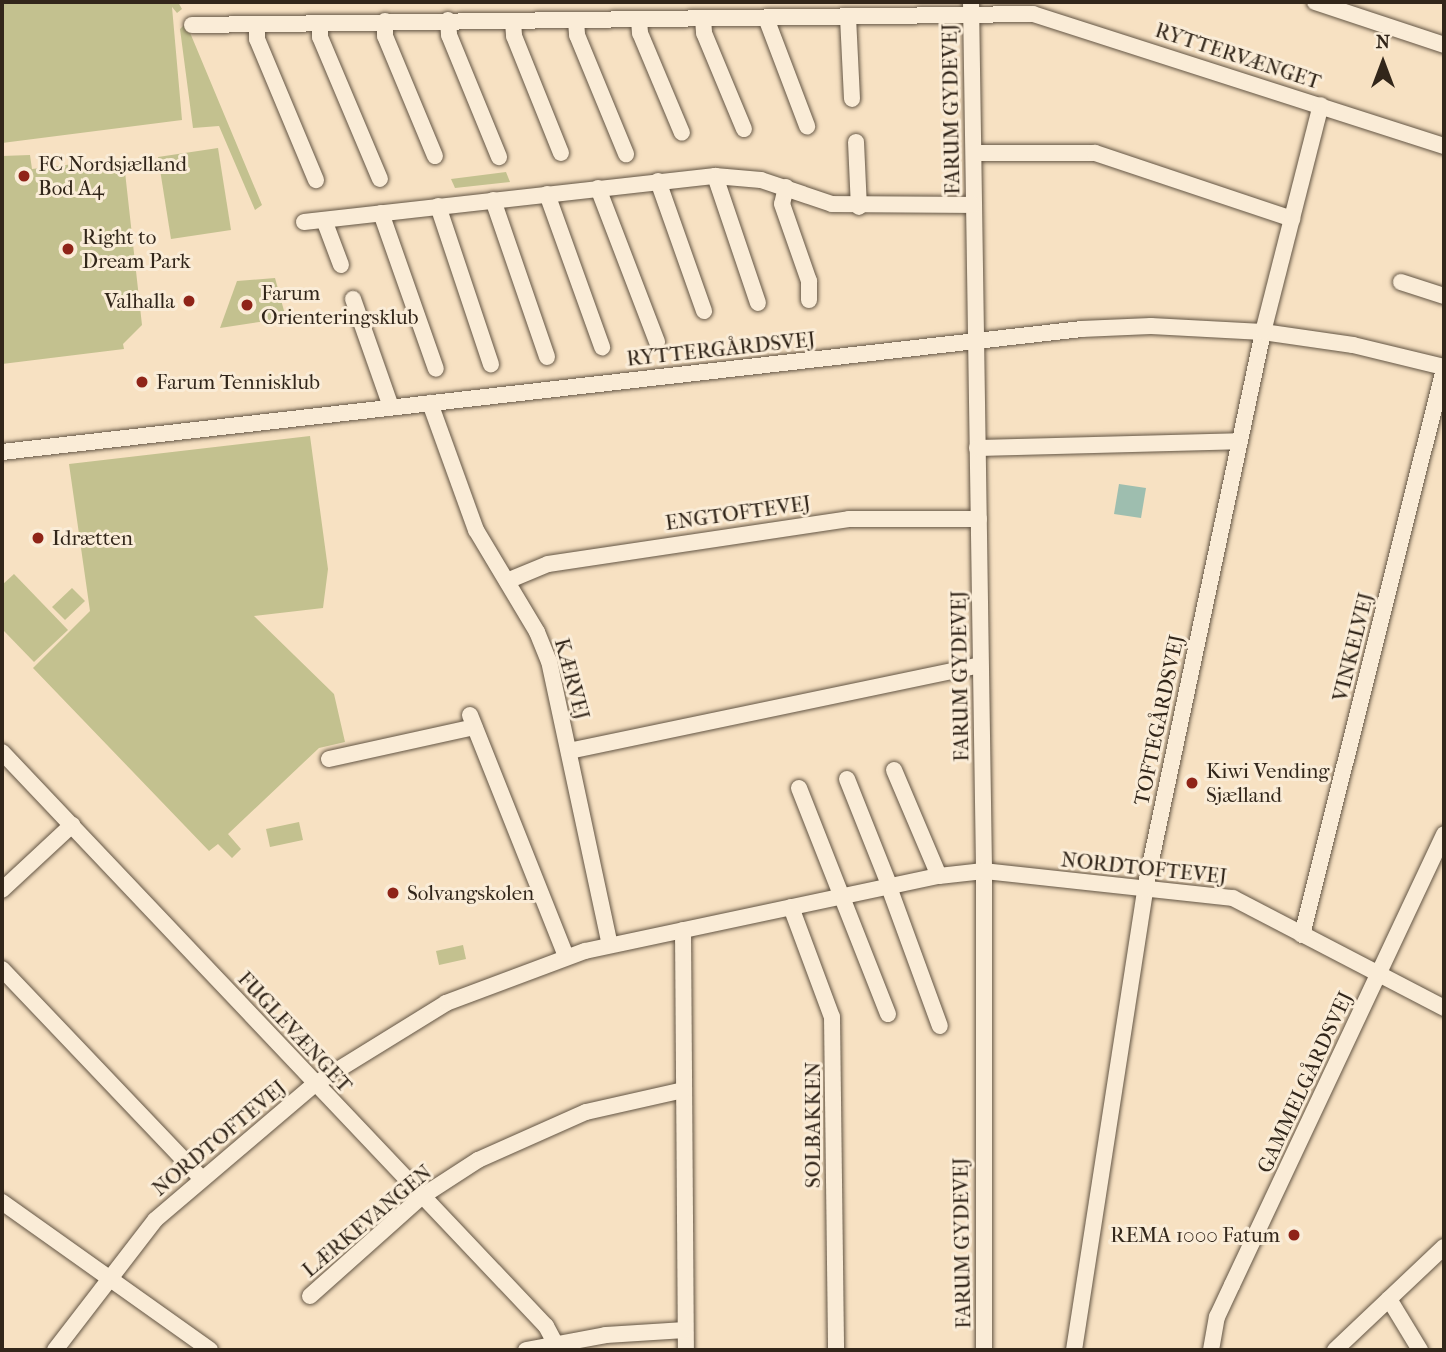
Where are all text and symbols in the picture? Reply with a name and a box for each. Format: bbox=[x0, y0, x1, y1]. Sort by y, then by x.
street label: RYTTERVÆNGET bbox=[1152, 17, 1324, 95]
street label: FARUM GYDEVEJ bbox=[937, 23, 965, 195]
north arrow bbox=[1348, 28, 1418, 98]
text: N bbox=[1376, 31, 1390, 53]
place label: FC Nordsjælland Bod A4 bbox=[38, 151, 187, 201]
marker: FC Nordsjælland Bod A4 bbox=[16, 168, 32, 184]
place label: Right to Dream Park bbox=[82, 224, 191, 274]
marker: Right to Dream Park bbox=[60, 241, 76, 257]
place label: Farum Orienteringsklub bbox=[261, 280, 418, 330]
place label: Valhalla bbox=[104, 288, 175, 314]
marker: Valhalla bbox=[181, 293, 197, 309]
marker: Farum Orienteringsklub bbox=[239, 297, 255, 313]
street label: RYTTERGÅRDSVEJ bbox=[625, 327, 817, 371]
place label: Farum Tennisklub bbox=[156, 369, 320, 395]
marker: Farum Tennisklub bbox=[134, 374, 150, 390]
street label: ENGTOFTEVEJ bbox=[664, 490, 812, 536]
place label: Idrætten bbox=[52, 525, 133, 551]
marker: Idrætten bbox=[30, 530, 46, 546]
street label: FARUM GYDEVEJ bbox=[946, 590, 974, 762]
street label: VINKELVEJ bbox=[1327, 590, 1379, 704]
street label: TOFTEGÅRDSVEJ bbox=[1129, 632, 1189, 808]
street label: KÆRVEJ bbox=[549, 635, 595, 723]
place label: Kiwi Vending Sjælland bbox=[1206, 758, 1330, 808]
marker: Kiwi Vending Sjælland bbox=[1184, 775, 1200, 791]
street label: NORDTOFTEVEJ bbox=[1060, 847, 1228, 889]
place label: Solvangskolen bbox=[407, 880, 534, 906]
marker: Solvangskolen bbox=[385, 885, 401, 901]
street label: FUGLEVÆNGET bbox=[232, 966, 358, 1098]
street label: GAMMELGÅRDSVEJ bbox=[1252, 987, 1358, 1177]
street label: SOLBAKKEN bbox=[800, 1062, 826, 1188]
street label: NORDTOFTEVEJ bbox=[147, 1075, 291, 1201]
street label: FARUM GYDEVEJ bbox=[948, 1157, 976, 1329]
street label: LÆRKEVANGEN bbox=[297, 1159, 437, 1283]
place label: REMA 1000 Fatum bbox=[1110, 1222, 1280, 1248]
marker: REMA 1000 Fatum bbox=[1286, 1227, 1302, 1243]

